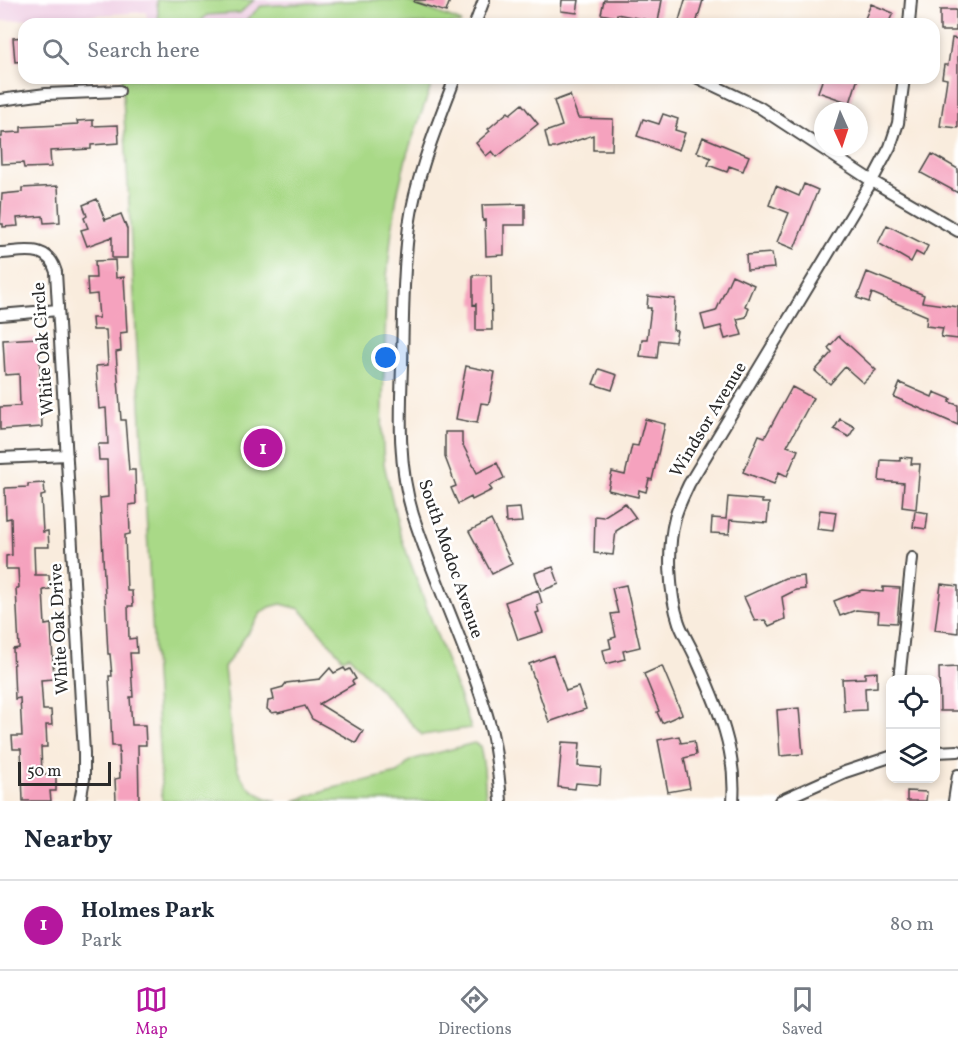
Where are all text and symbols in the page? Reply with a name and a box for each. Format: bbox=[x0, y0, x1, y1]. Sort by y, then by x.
search box bbox=[18, 18, 940, 84]
icon: search bbox=[39, 35, 72, 68]
text: Search here bbox=[87, 36, 200, 67]
north arrow bbox=[814, 102, 868, 156]
street label: White Oak Circle bbox=[27, 281, 61, 417]
your location bbox=[371, 343, 400, 372]
street label: Windsor Avenue bbox=[665, 357, 753, 483]
pin: 1 bbox=[244, 426, 282, 470]
street label: South Modoc Avenue bbox=[411, 476, 489, 642]
street label: White Oak Drive bbox=[44, 563, 76, 695]
map controls bbox=[886, 675, 940, 783]
button: locate bbox=[886, 675, 940, 729]
button: layers bbox=[886, 729, 940, 783]
scale bar bbox=[18, 759, 111, 786]
text: 50 m bbox=[27, 761, 61, 783]
text: Nearby bbox=[24, 822, 113, 858]
text: Holmes Park bbox=[81, 896, 215, 927]
text: 1 bbox=[39, 911, 48, 939]
text: 80 m bbox=[890, 911, 934, 939]
text: Park bbox=[81, 927, 122, 955]
tab: Map bbox=[135, 983, 168, 1041]
tab: Directions bbox=[438, 983, 512, 1041]
tab: Saved bbox=[782, 983, 823, 1041]

